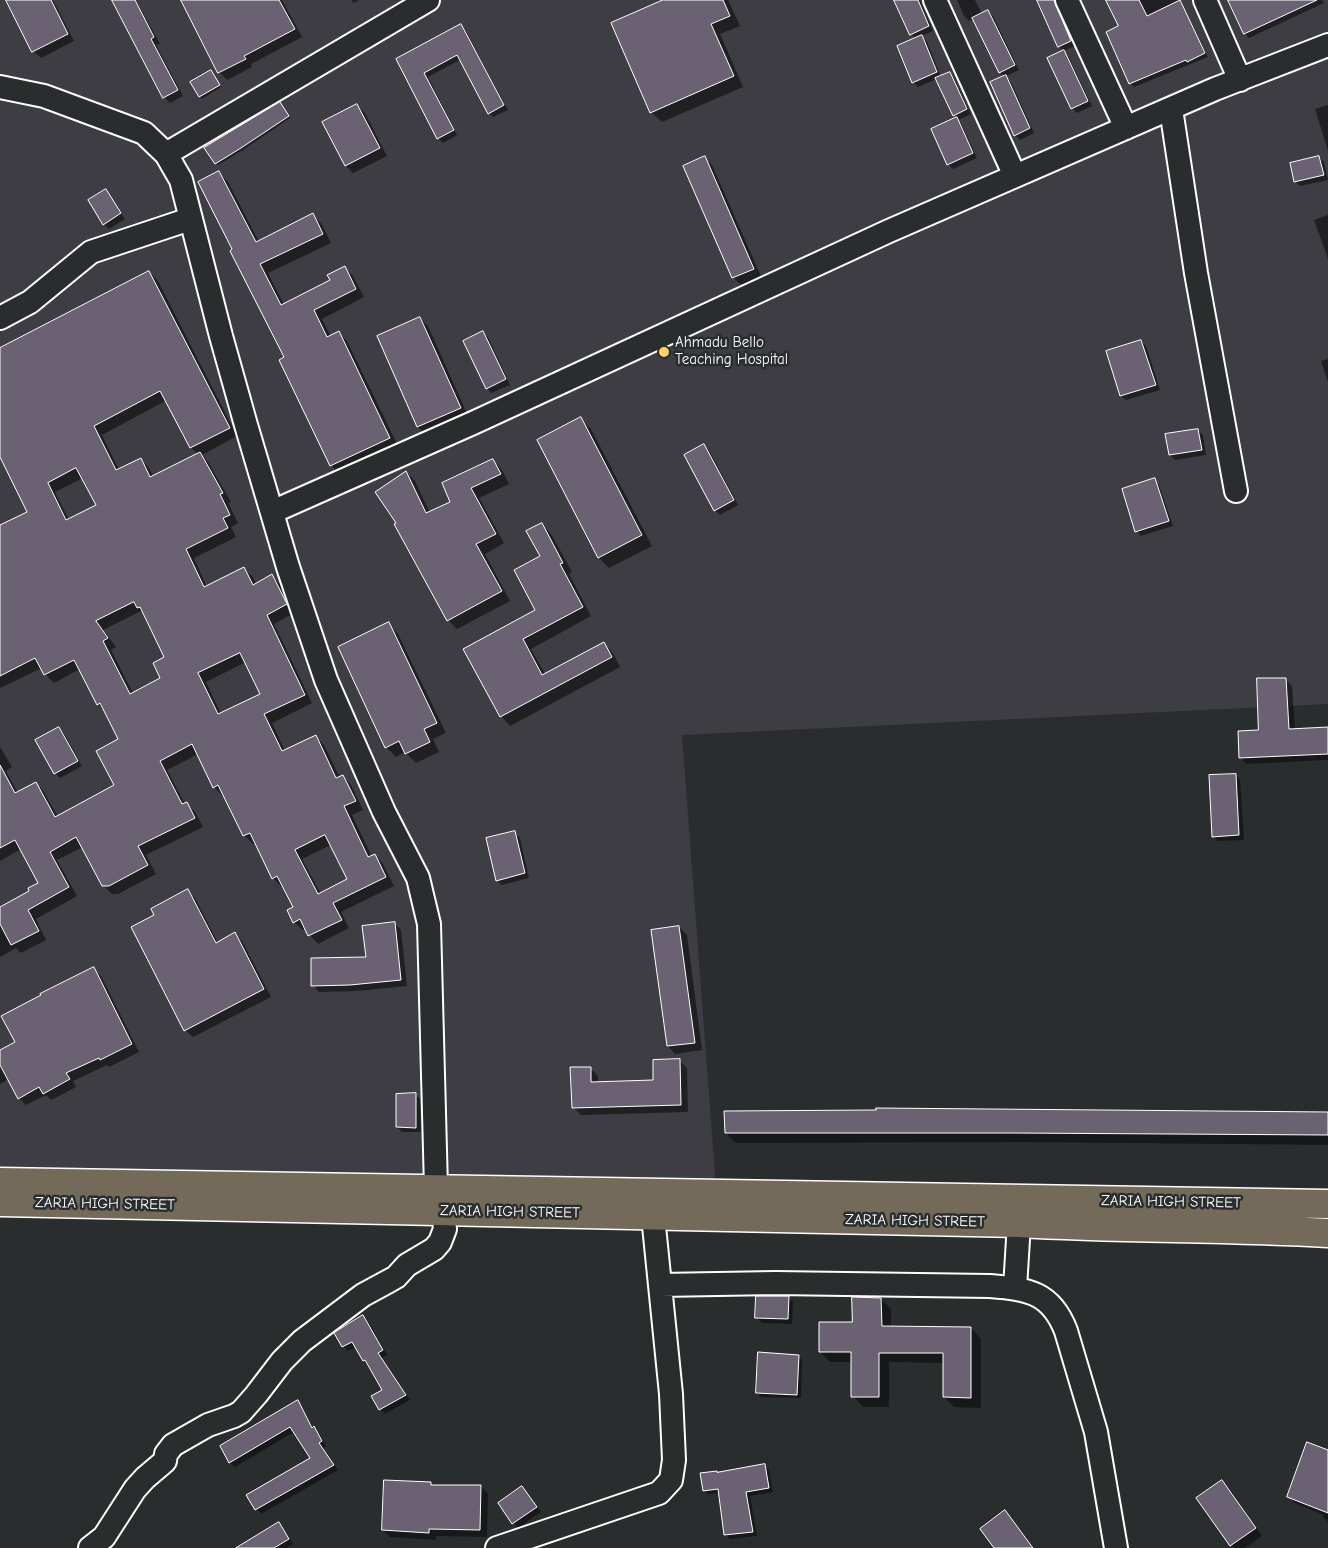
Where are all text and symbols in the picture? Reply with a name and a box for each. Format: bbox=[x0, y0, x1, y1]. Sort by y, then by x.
place label: Ahmadu Bello Teaching Hospital bbox=[675, 334, 788, 369]
marker: Ahmadu Bello Teaching Hospital bbox=[657, 345, 671, 359]
street label: ZARIA HIGH STREET bbox=[1101, 1192, 1241, 1212]
street label: ZARIA HIGH STREET bbox=[35, 1194, 175, 1214]
street label: ZARIA HIGH STREET bbox=[440, 1202, 580, 1222]
street label: ZARIA HIGH STREET bbox=[845, 1211, 985, 1231]

